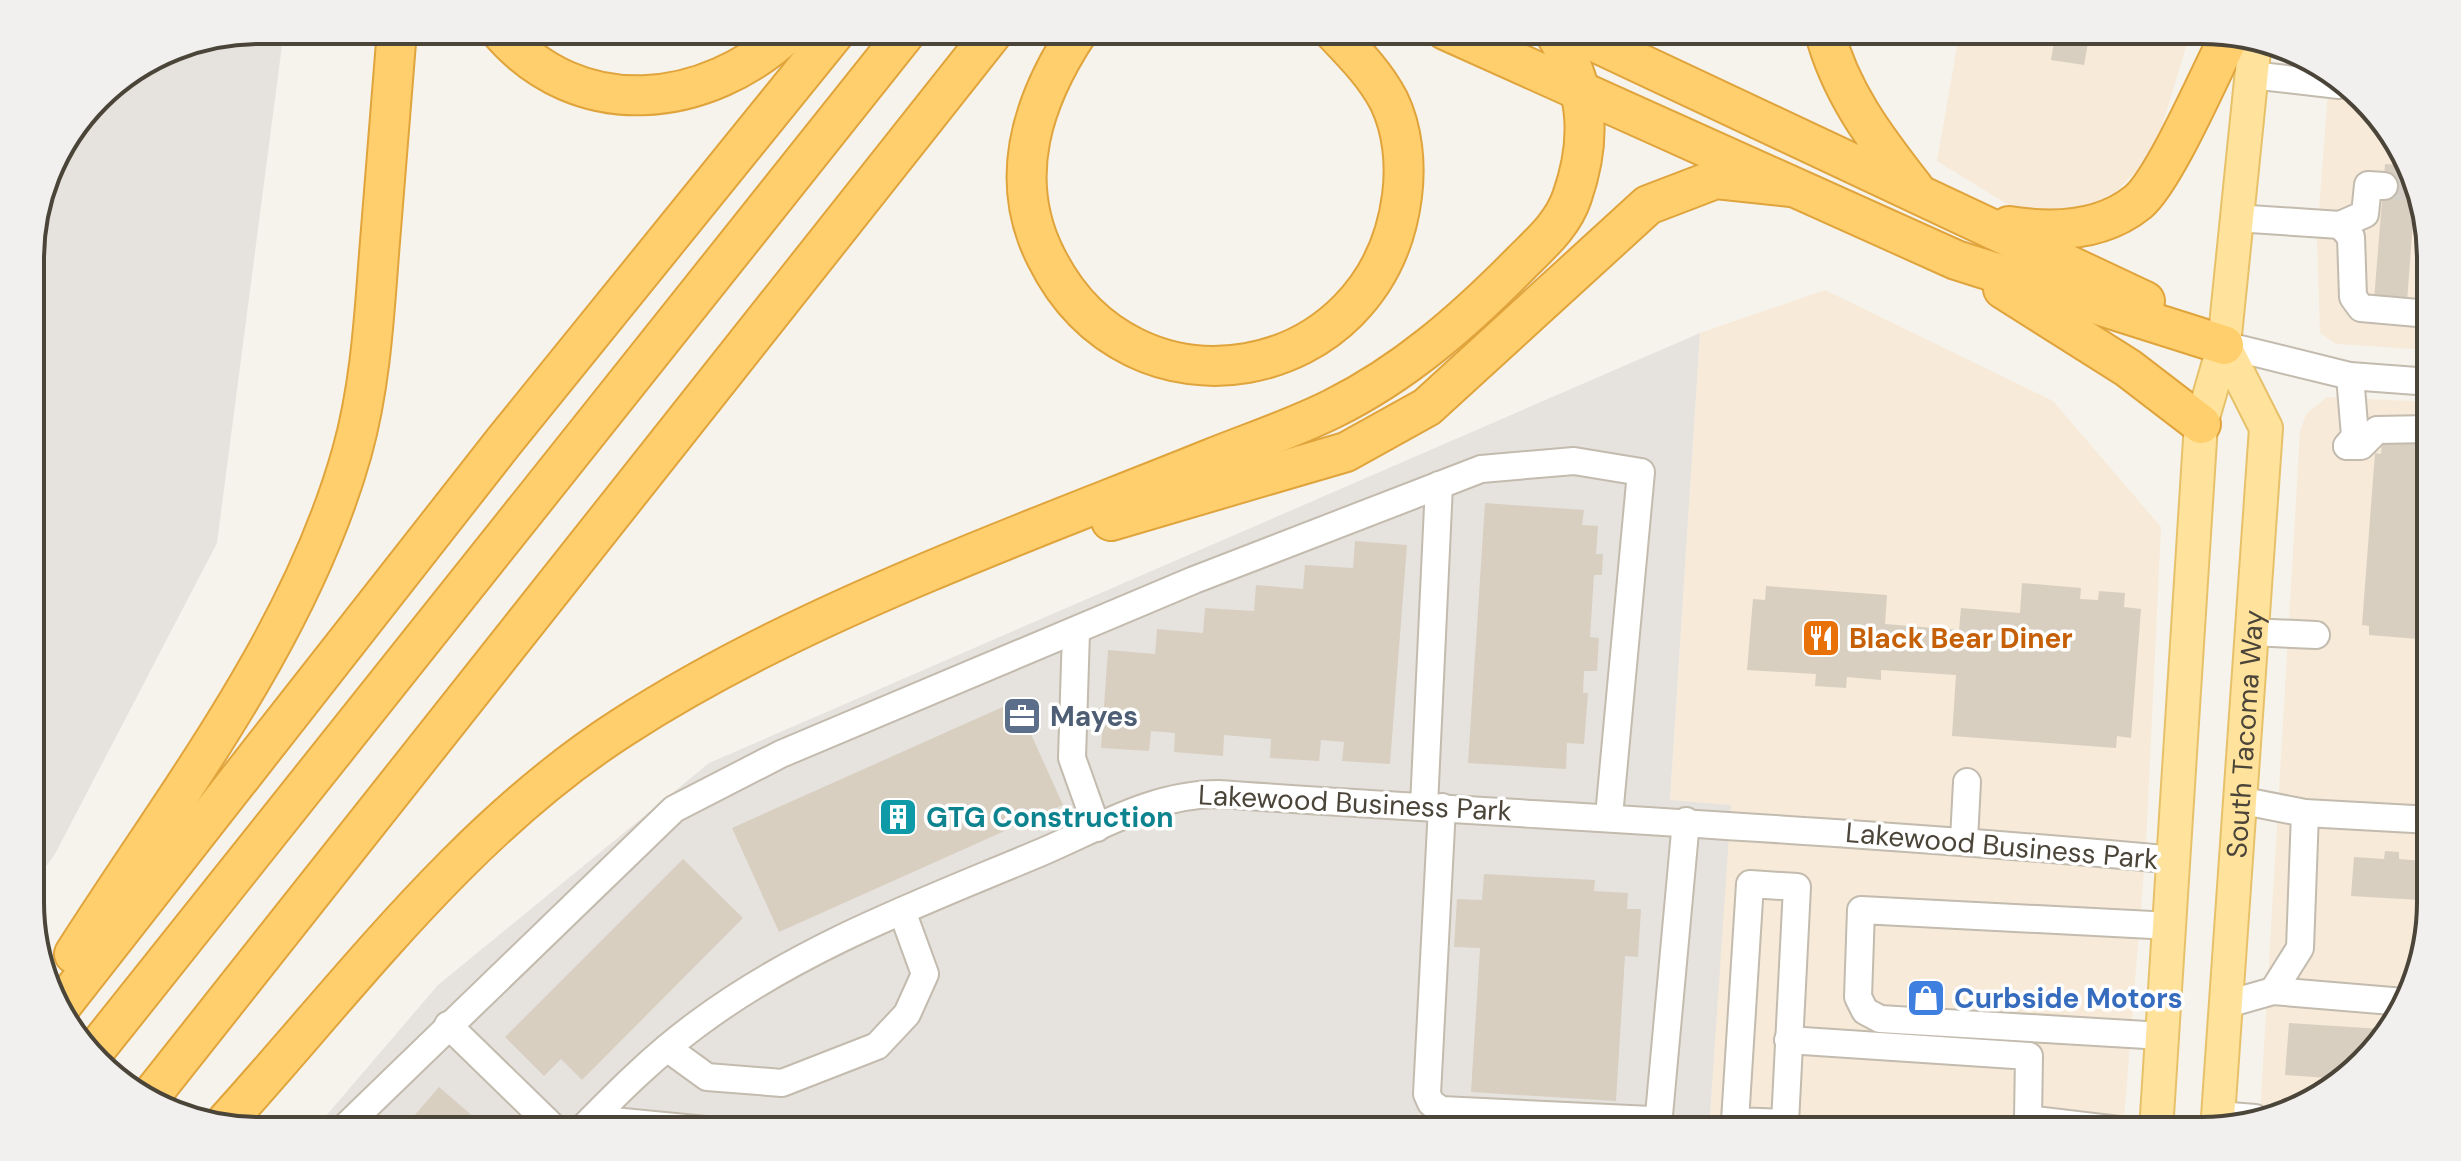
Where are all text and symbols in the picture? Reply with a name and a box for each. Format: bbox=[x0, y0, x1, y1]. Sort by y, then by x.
street label: South Tacoma Way bbox=[2218, 609, 2272, 859]
restaurant icon: Black Bear Diner bbox=[1800, 617, 1842, 659]
place label: Black Bear Diner bbox=[1849, 620, 2073, 657]
office icon: Mayes bbox=[1001, 695, 1043, 737]
place label: Mayes bbox=[1050, 698, 1138, 735]
street label: Lakewood Business Park bbox=[1197, 776, 1513, 830]
building icon: GTG Construction bbox=[877, 796, 919, 838]
place label: GTG Construction bbox=[926, 799, 1174, 836]
street label: Lakewood Business Park bbox=[1844, 814, 2160, 878]
shop icon: Curbside Motors bbox=[1905, 977, 1947, 1019]
place label: Curbside Motors bbox=[1954, 980, 2183, 1017]

